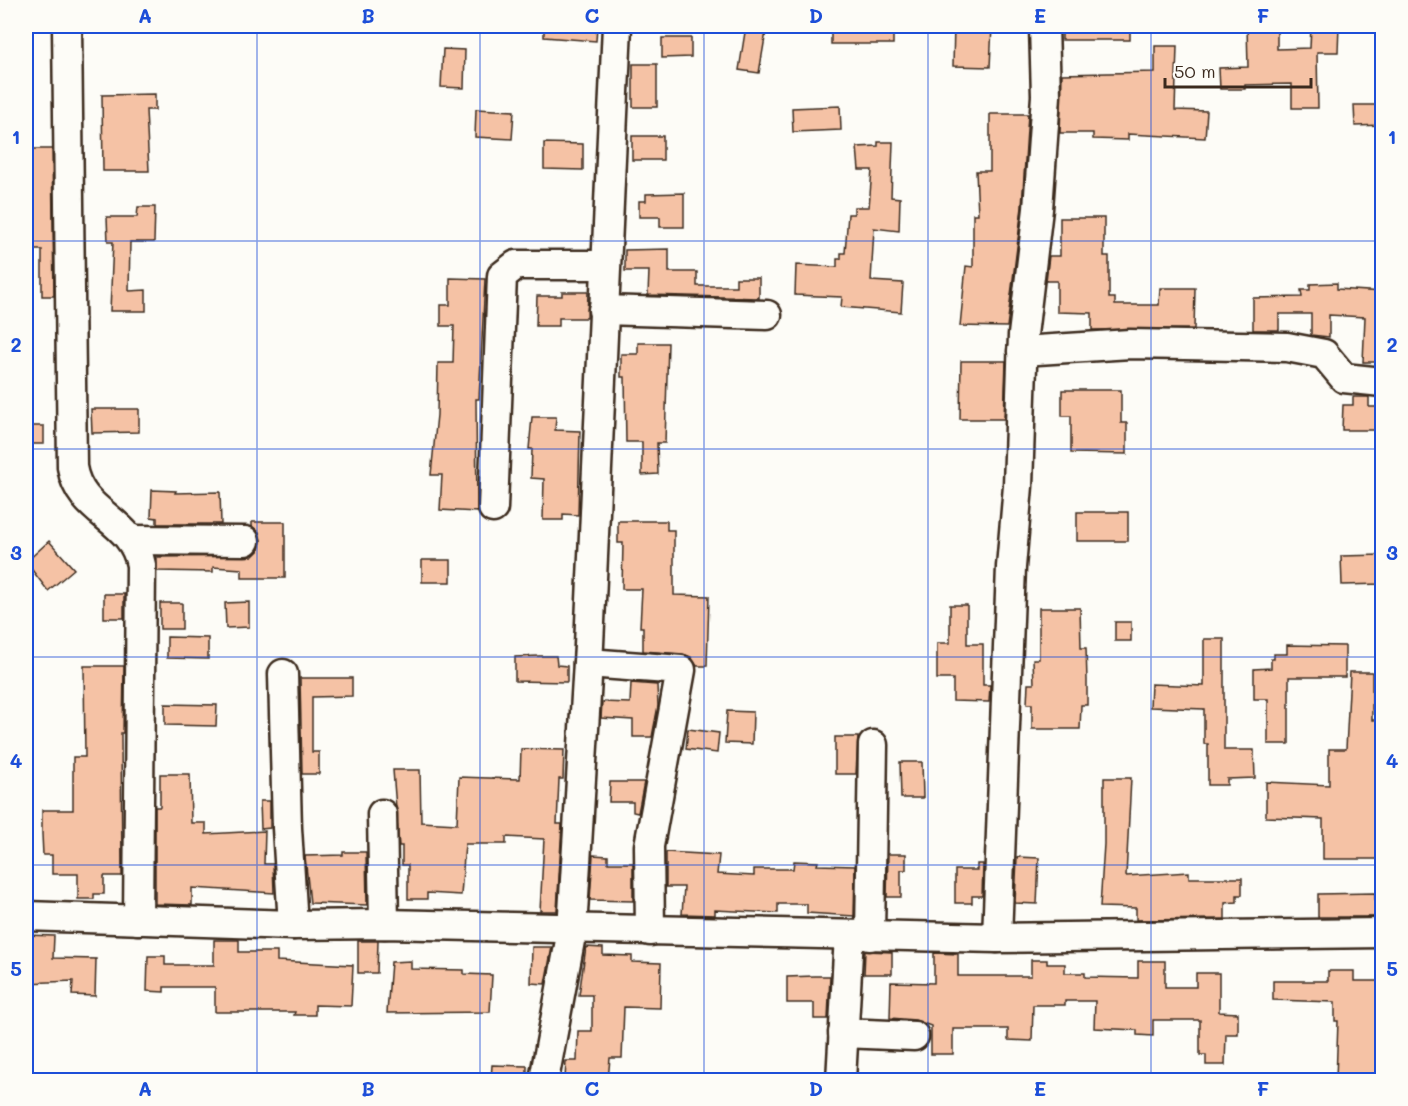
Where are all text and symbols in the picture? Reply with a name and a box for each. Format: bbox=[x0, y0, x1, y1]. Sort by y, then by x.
text: A bbox=[138, 2, 152, 28]
text: B bbox=[361, 2, 375, 28]
text: C bbox=[585, 2, 600, 28]
text: D bbox=[809, 2, 823, 28]
text: E bbox=[1034, 2, 1046, 28]
text: F bbox=[1257, 2, 1270, 28]
scale bar bbox=[1165, 51, 1310, 89]
text: 50 m bbox=[1174, 59, 1216, 83]
text: 1 bbox=[12, 123, 20, 149]
text: 1 bbox=[1388, 123, 1396, 149]
text: 2 bbox=[10, 331, 22, 357]
text: 2 bbox=[1386, 331, 1398, 357]
text: 3 bbox=[10, 539, 22, 565]
text: 3 bbox=[1386, 539, 1398, 565]
text: 4 bbox=[10, 747, 23, 773]
text: 4 bbox=[1386, 747, 1399, 773]
text: 5 bbox=[10, 955, 22, 981]
text: 5 bbox=[1386, 955, 1398, 981]
text: A bbox=[138, 1075, 152, 1101]
text: B bbox=[361, 1075, 375, 1101]
text: C bbox=[585, 1075, 600, 1101]
text: D bbox=[809, 1075, 823, 1101]
text: E bbox=[1034, 1075, 1046, 1101]
text: F bbox=[1257, 1075, 1270, 1101]

